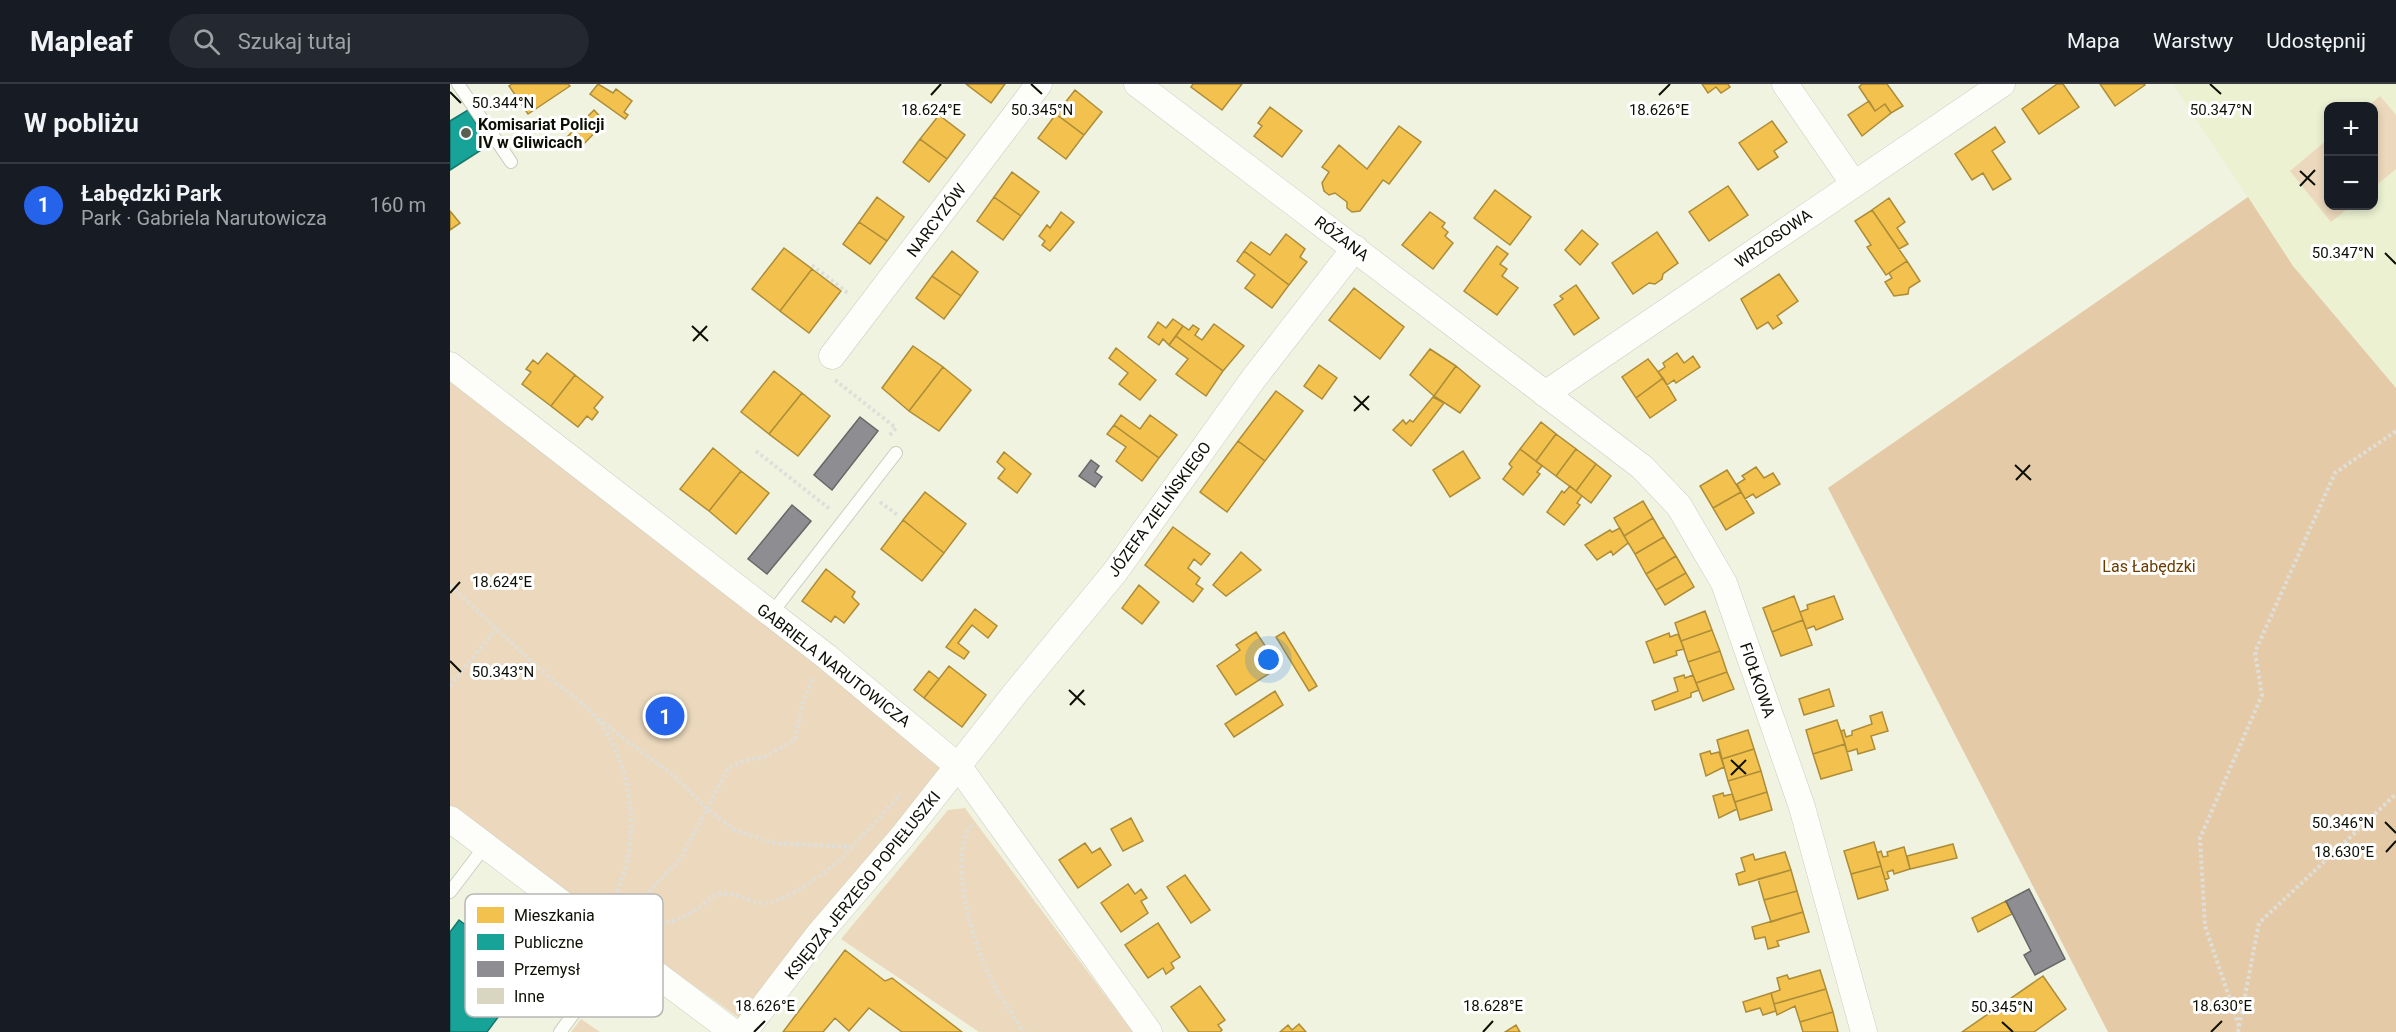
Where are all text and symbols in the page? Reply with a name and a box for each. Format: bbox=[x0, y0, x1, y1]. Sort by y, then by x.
search box bbox=[169, 14, 589, 68]
text: Mapleaf bbox=[30, 25, 133, 58]
icon: search bbox=[190, 25, 223, 58]
text: Szukaj tutaj bbox=[238, 29, 352, 54]
text: Mapa bbox=[2067, 29, 2120, 53]
text: Warstwy bbox=[2153, 29, 2233, 53]
text: Udostępnij bbox=[2266, 29, 2366, 53]
text: 50.344°N bbox=[472, 94, 534, 112]
text: 18.624°E bbox=[901, 101, 962, 119]
text: 50.345°N bbox=[1011, 101, 1073, 119]
text: 18.626°E bbox=[1629, 101, 1690, 119]
text: 50.347°N bbox=[2190, 101, 2252, 119]
map controls bbox=[2324, 102, 2378, 210]
button: + bbox=[2324, 102, 2378, 156]
text: W pobliżu bbox=[24, 108, 139, 138]
place label: Komisariat Policji IV w Gliwicach bbox=[478, 115, 604, 152]
marker: Komisariat Policji IV w Gliwicach bbox=[459, 126, 473, 140]
button: − bbox=[2324, 156, 2378, 210]
street label: NARCYZÓW bbox=[902, 179, 970, 261]
text: Łabędzki Park bbox=[81, 181, 222, 206]
text: 1 bbox=[38, 193, 49, 217]
text: 160 m bbox=[370, 193, 426, 217]
street label: WRZOSOWA bbox=[1731, 205, 1816, 272]
text: Park · Gabriela Narutowicza bbox=[81, 206, 327, 230]
street label: RÓŻANA bbox=[1311, 211, 1374, 265]
text: 50.347°N bbox=[2312, 244, 2374, 262]
street label: JÓZEFA ZIELIŃSKIEGO bbox=[1103, 437, 1215, 581]
park label: Las Łabędzki bbox=[2102, 557, 2196, 576]
text: 18.624°E bbox=[472, 573, 533, 591]
street label: GABRIELA NARUTOWICZA bbox=[753, 600, 915, 732]
street label: FIOŁKOWA bbox=[1736, 640, 1779, 721]
your location bbox=[1254, 645, 1283, 674]
text: 50.343°N bbox=[472, 663, 534, 681]
pin: 1 bbox=[646, 694, 684, 738]
street label: KSIĘDZA JERZEGO POPIEŁUSZKI bbox=[780, 787, 944, 983]
text: 50.346°N bbox=[2312, 814, 2374, 832]
text: 18.630°E bbox=[2314, 843, 2375, 861]
legend bbox=[465, 894, 663, 1017]
text: Mieszkania bbox=[514, 906, 595, 925]
text: Publiczne bbox=[514, 933, 583, 952]
text: Przemysł bbox=[514, 960, 581, 979]
text: Inne bbox=[514, 987, 545, 1006]
text: 18.626°E bbox=[735, 997, 796, 1015]
text: 18.628°E bbox=[1463, 997, 1524, 1015]
text: 18.630°E bbox=[2192, 997, 2253, 1015]
text: 50.345°N bbox=[1971, 998, 2033, 1016]

